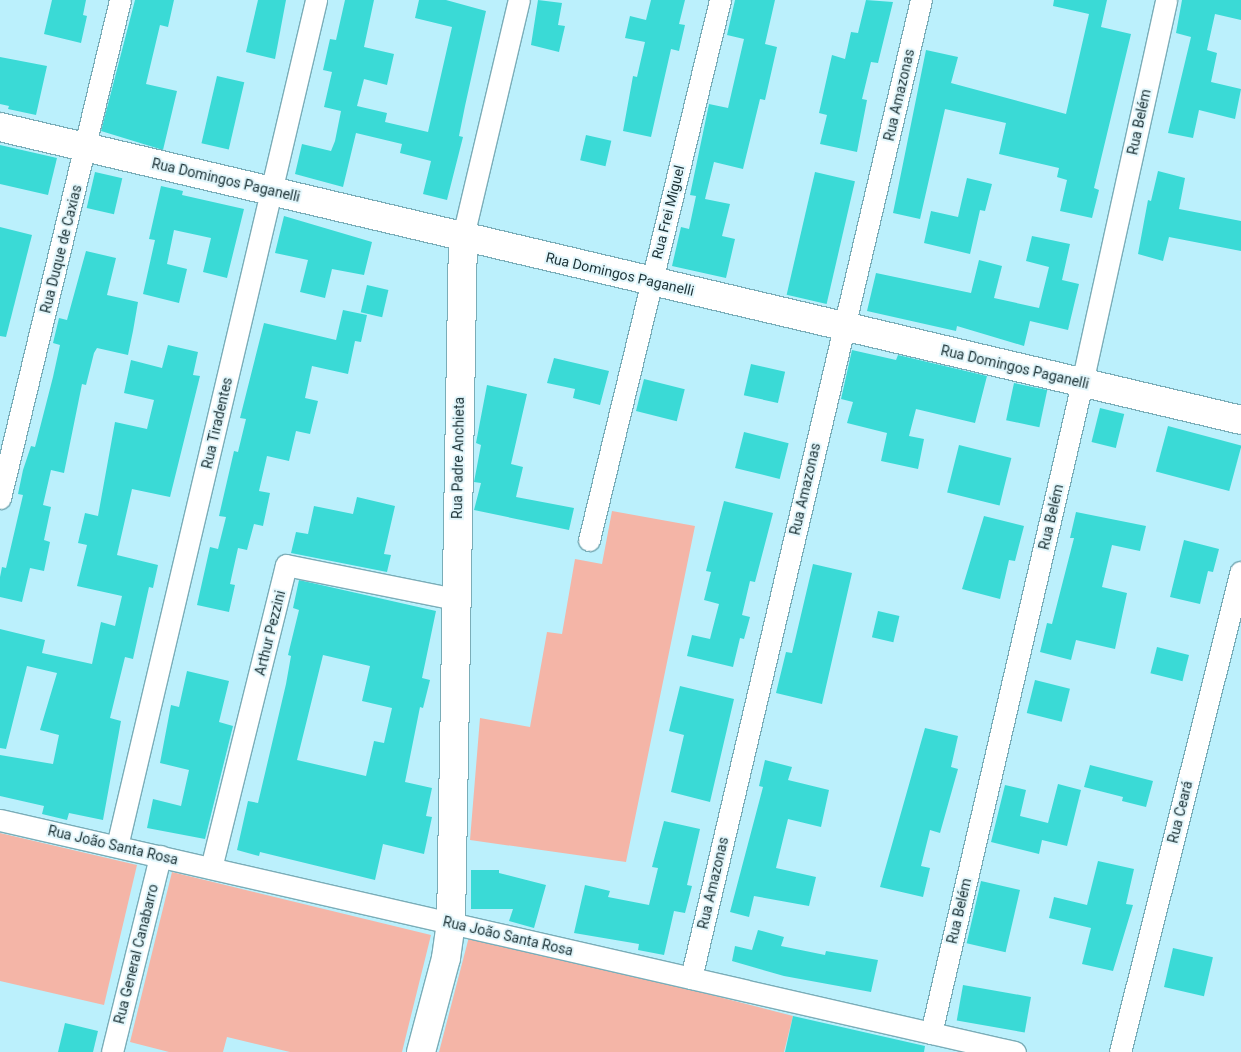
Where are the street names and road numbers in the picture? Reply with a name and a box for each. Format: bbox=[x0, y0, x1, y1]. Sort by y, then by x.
street label: Rua Amazonas bbox=[880, 47, 918, 143]
street label: Rua Belém bbox=[1124, 88, 1154, 156]
street label: Rua Domingos Paganelli bbox=[150, 155, 302, 205]
street label: Rua Frei Miguel bbox=[648, 163, 688, 261]
street label: Rua Duque de Caxias bbox=[37, 183, 85, 315]
street label: Rua Domingos Paganelli bbox=[544, 249, 696, 299]
street label: Rua Domingos Paganelli bbox=[939, 342, 1091, 392]
street label: Rua Tiradentes bbox=[198, 376, 236, 470]
street label: Rua Padre Anchieta bbox=[449, 397, 467, 519]
street label: Rua Amazonas bbox=[786, 441, 824, 537]
street label: Rua Belém bbox=[1035, 483, 1067, 551]
street label: Arthur Pezzini bbox=[251, 589, 289, 677]
street label: Rua Ceará bbox=[1164, 779, 1196, 845]
street label: Rua João Santa Rosa bbox=[46, 822, 180, 868]
street label: Rua Amazonas bbox=[694, 835, 732, 931]
street label: Rua Belém bbox=[943, 877, 975, 945]
street label: Rua General Canabarro bbox=[111, 882, 161, 1026]
street label: Rua João Santa Rosa bbox=[441, 913, 575, 959]

